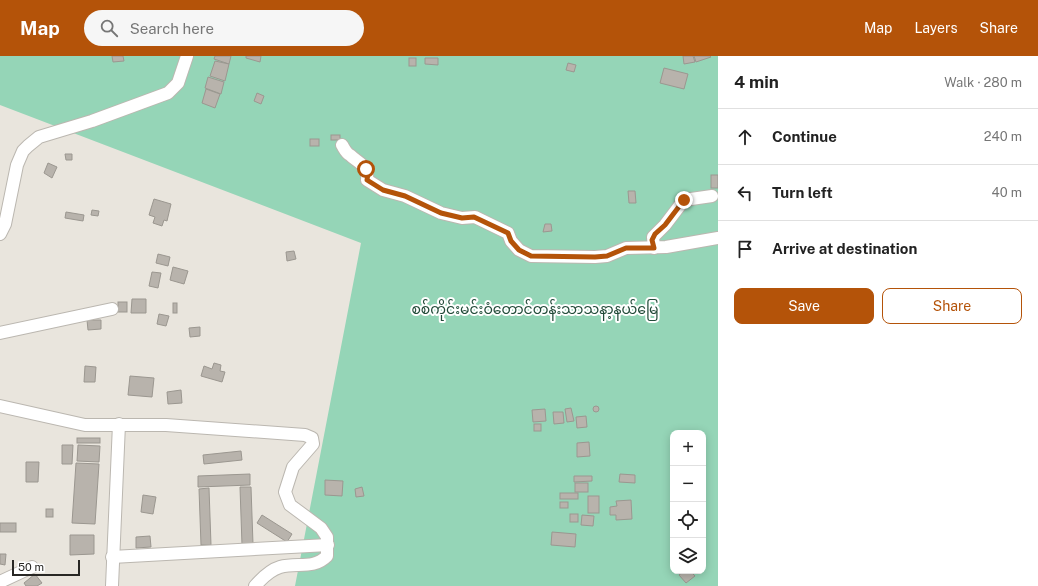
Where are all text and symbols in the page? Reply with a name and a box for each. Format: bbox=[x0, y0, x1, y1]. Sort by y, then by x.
search box bbox=[84, 10, 364, 46]
text: Map bbox=[20, 17, 60, 39]
icon: search bbox=[98, 17, 120, 39]
text: Search here bbox=[130, 20, 214, 37]
text: Map bbox=[864, 20, 892, 36]
text: Layers bbox=[914, 20, 958, 36]
text: Share bbox=[980, 20, 1018, 36]
text: 4 min bbox=[734, 72, 779, 92]
text: Walk · 280 m bbox=[944, 75, 1022, 90]
icon: ahead bbox=[734, 126, 756, 148]
text: Continue bbox=[772, 128, 837, 145]
text: 240 m bbox=[984, 129, 1022, 144]
route start bbox=[357, 160, 375, 178]
icon: left bbox=[734, 182, 756, 204]
text: Turn left bbox=[772, 184, 833, 201]
text: 40 m bbox=[991, 185, 1022, 200]
route end bbox=[675, 191, 693, 209]
icon: arrive bbox=[734, 238, 756, 260]
text: Arrive at destination bbox=[772, 240, 917, 257]
button: Save bbox=[734, 288, 874, 324]
button: Share bbox=[882, 288, 1022, 324]
park label: စစ်ကိုင်းမင်းဝံတောင်တန်းသာသနာ့နယ်မြေ bbox=[411, 299, 659, 321]
map controls bbox=[670, 430, 706, 574]
button: + bbox=[670, 430, 706, 466]
button: − bbox=[670, 466, 706, 502]
button: locate bbox=[670, 502, 706, 538]
button: layers bbox=[670, 538, 706, 574]
scale bar bbox=[12, 558, 80, 577]
text: 50 m bbox=[18, 561, 44, 573]

